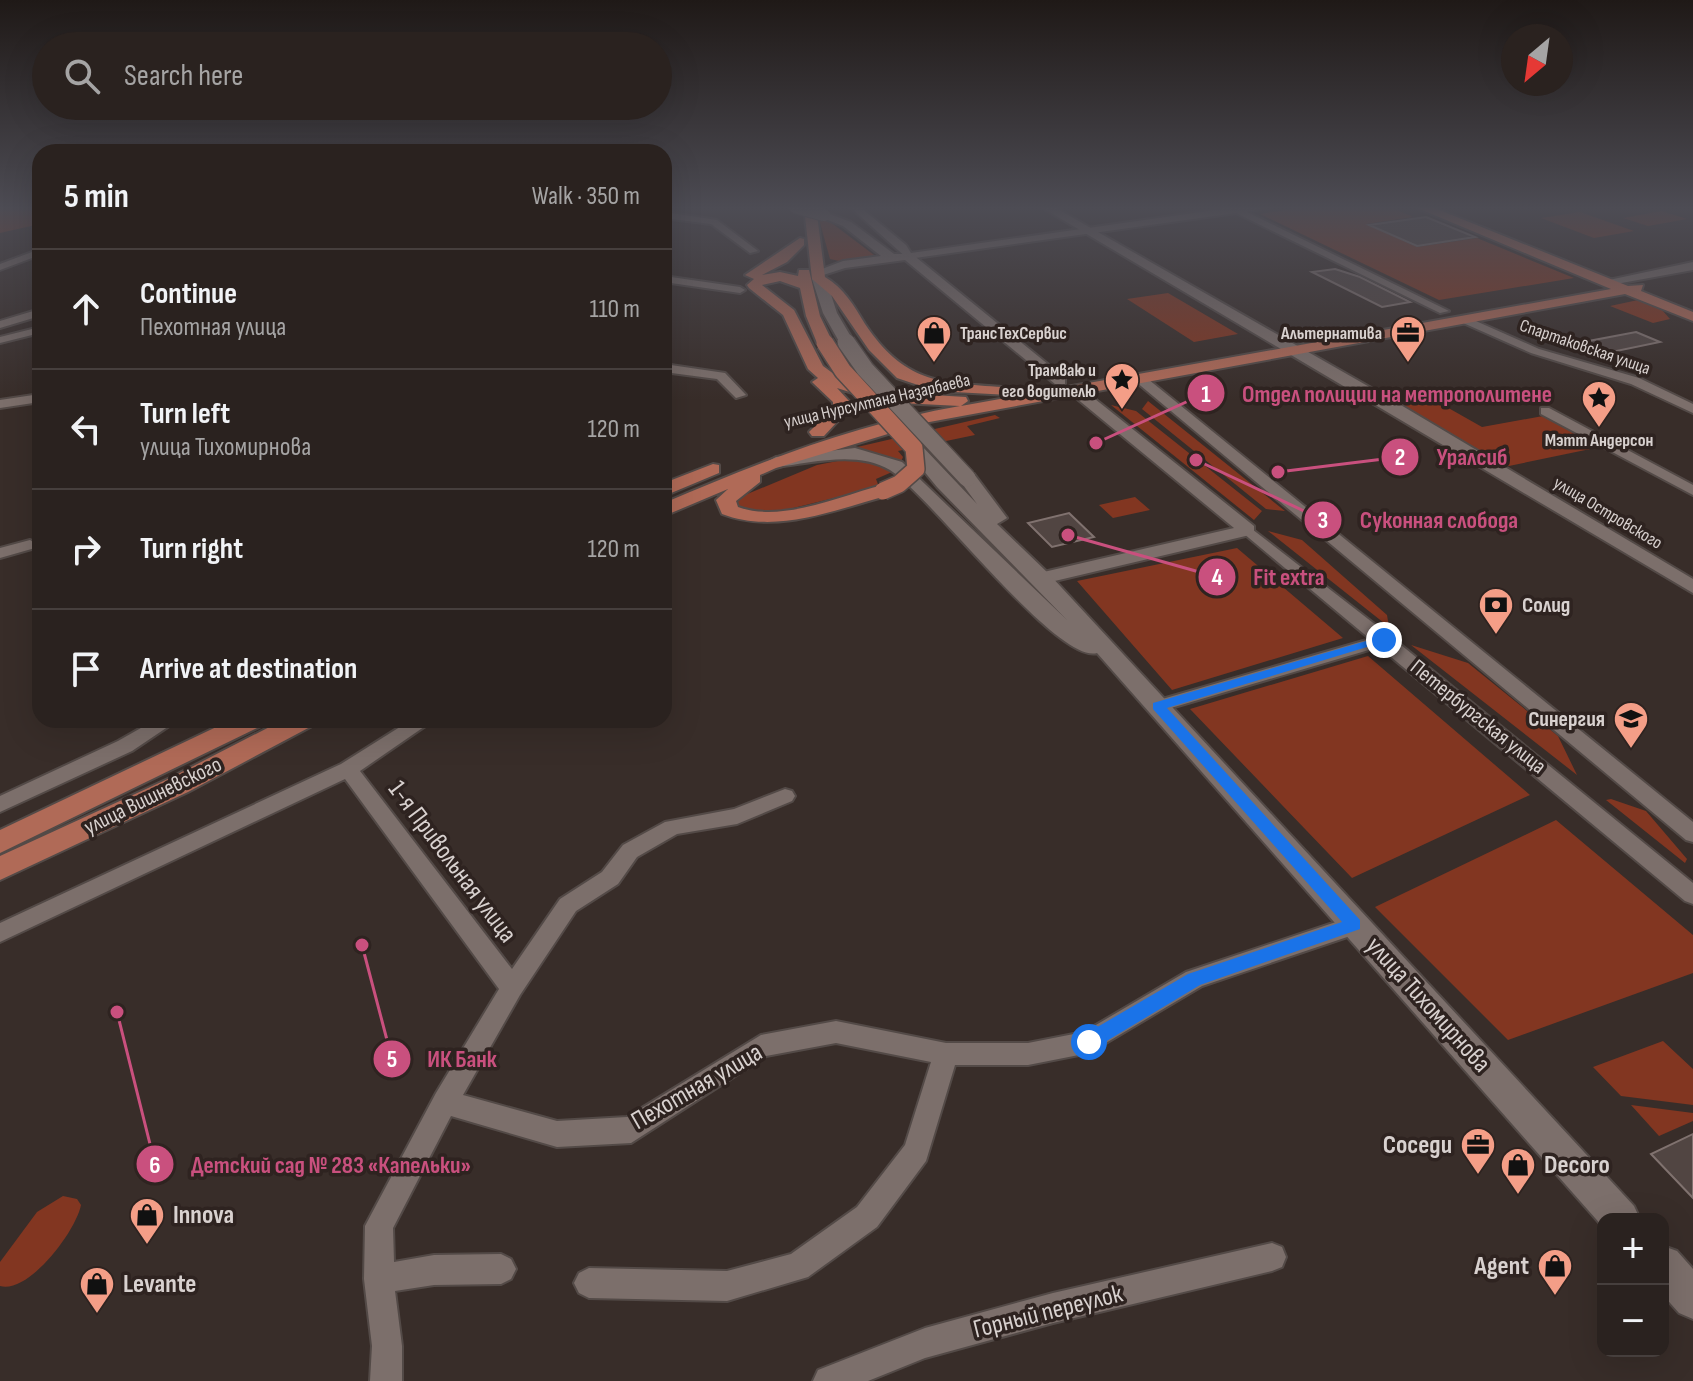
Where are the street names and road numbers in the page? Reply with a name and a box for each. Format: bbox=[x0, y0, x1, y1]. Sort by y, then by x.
street label: Спартаковская улица bbox=[1517, 315, 1653, 379]
street label: улица Нурсултана Назарбаева bbox=[782, 369, 972, 433]
street label: улица Островского bbox=[1550, 472, 1666, 554]
street label: Петербургская улица bbox=[1404, 654, 1552, 780]
street label: улица Вишневского bbox=[80, 751, 226, 841]
street label: 1-я Привольная улица bbox=[381, 775, 523, 949]
street label: улица Тихомирнова bbox=[1359, 931, 1497, 1079]
street label: Пехотная улица bbox=[626, 1037, 768, 1137]
street label: Горный переулок bbox=[970, 1278, 1126, 1345]

